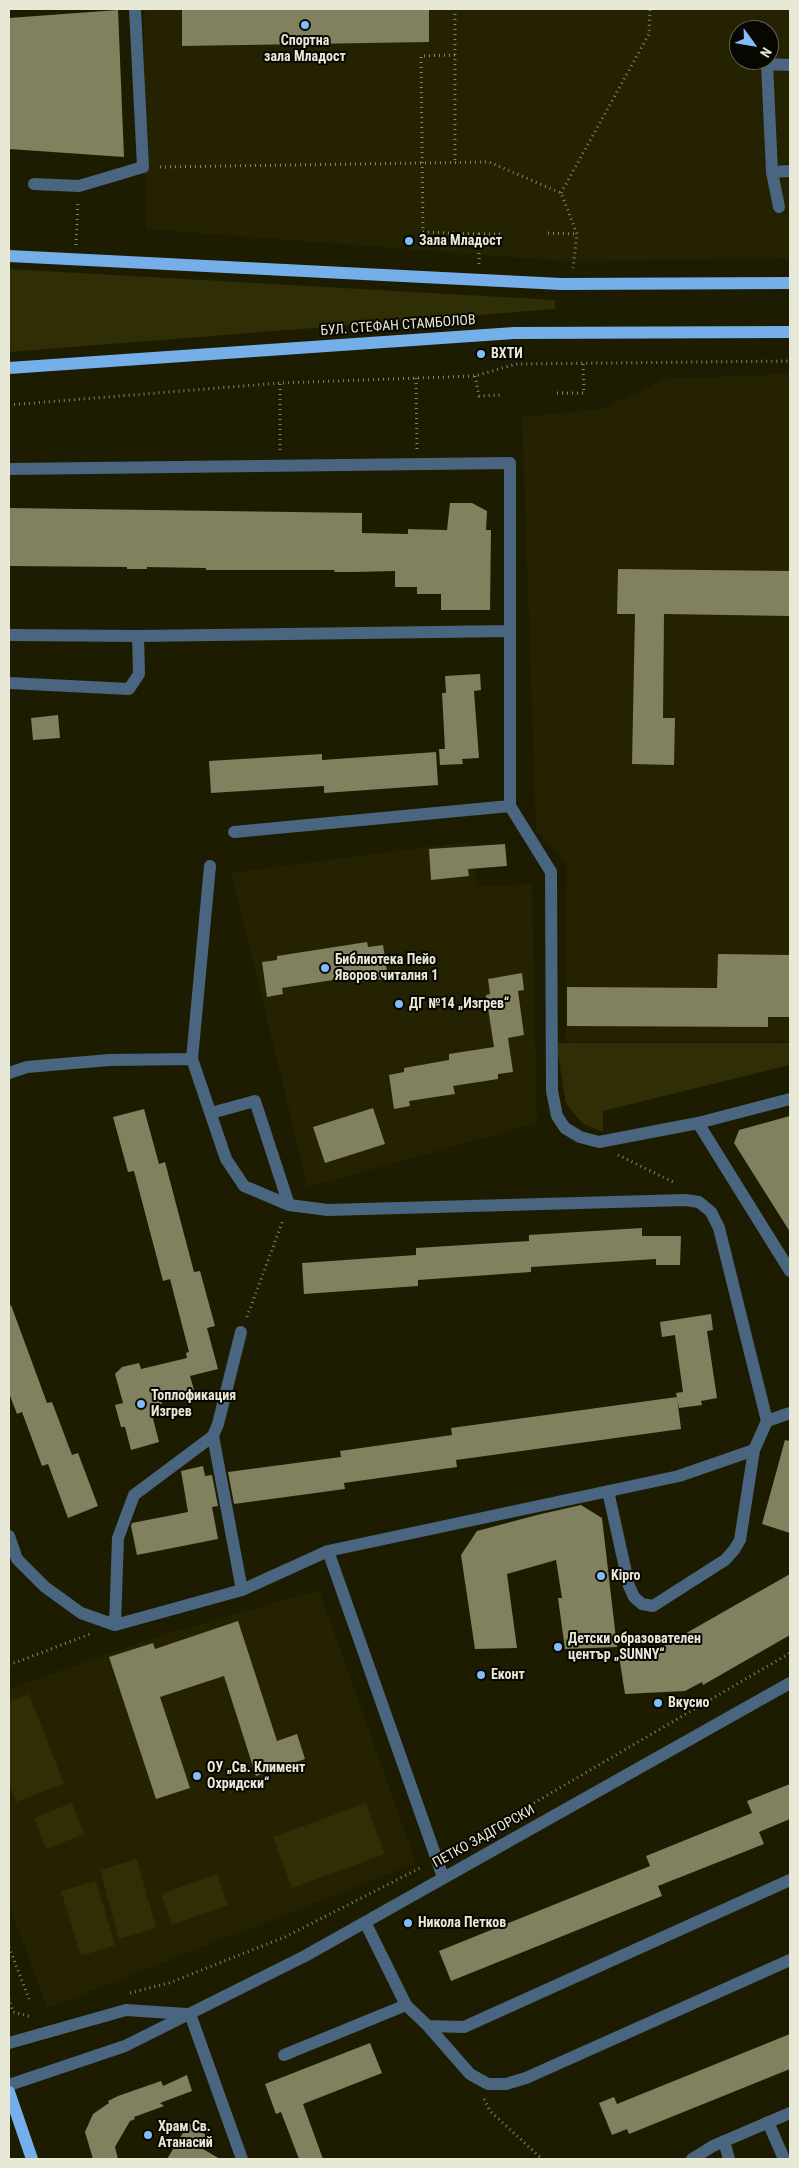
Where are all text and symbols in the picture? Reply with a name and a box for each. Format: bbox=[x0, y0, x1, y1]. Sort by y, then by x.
marker: Спортна зала Младост bbox=[299, 19, 311, 31]
north arrow bbox=[729, 20, 779, 70]
place label: Спортна зала Младост bbox=[264, 33, 346, 65]
text: N bbox=[757, 45, 775, 60]
place label: Зала Младост bbox=[419, 233, 502, 249]
marker: Зала Младост bbox=[403, 235, 415, 247]
street label: БУЛ. СТЕФАН СТАМБОЛОВ bbox=[320, 312, 476, 340]
place label: ВХТИ bbox=[491, 346, 523, 362]
marker: ВХТИ bbox=[475, 348, 487, 360]
place label: Библиотека Пейо Яворов читалня 1 bbox=[335, 952, 438, 984]
marker: Библиотека Пейо Яворов читалня 1 bbox=[319, 962, 331, 974]
place label: ДГ №14 „Изгрев“ bbox=[409, 996, 509, 1012]
marker: ДГ №14 „Изгрев“ bbox=[393, 998, 405, 1010]
place label: Топлофикация Изгрев bbox=[151, 1388, 236, 1420]
marker: Топлофикация Изгрев bbox=[135, 1398, 147, 1410]
place label: Kipro bbox=[611, 1568, 641, 1584]
marker: Kipro bbox=[595, 1570, 607, 1582]
place label: Детски образователен център „SUNNY“ bbox=[568, 1631, 701, 1664]
marker: Детски образователен център „SUNNY“ bbox=[552, 1641, 564, 1653]
place label: Еконт bbox=[491, 1667, 525, 1683]
marker: Еконт bbox=[475, 1669, 487, 1681]
place label: Вкусио bbox=[668, 1695, 709, 1711]
marker: Вкусио bbox=[652, 1697, 664, 1709]
place label: ОУ „Св. Климент Охридски“ bbox=[207, 1760, 305, 1792]
marker: ОУ „Св. Климент Охридски“ bbox=[191, 1770, 203, 1782]
street label: ПЕТКО ЗАДГОРСКИ bbox=[430, 1802, 538, 1872]
place label: Никола Петков bbox=[418, 1915, 506, 1931]
marker: Никола Петков bbox=[402, 1917, 414, 1929]
place label: Храм Св. Атанасий bbox=[158, 2119, 213, 2152]
marker: Храм Св. Атанасий bbox=[142, 2129, 154, 2141]

